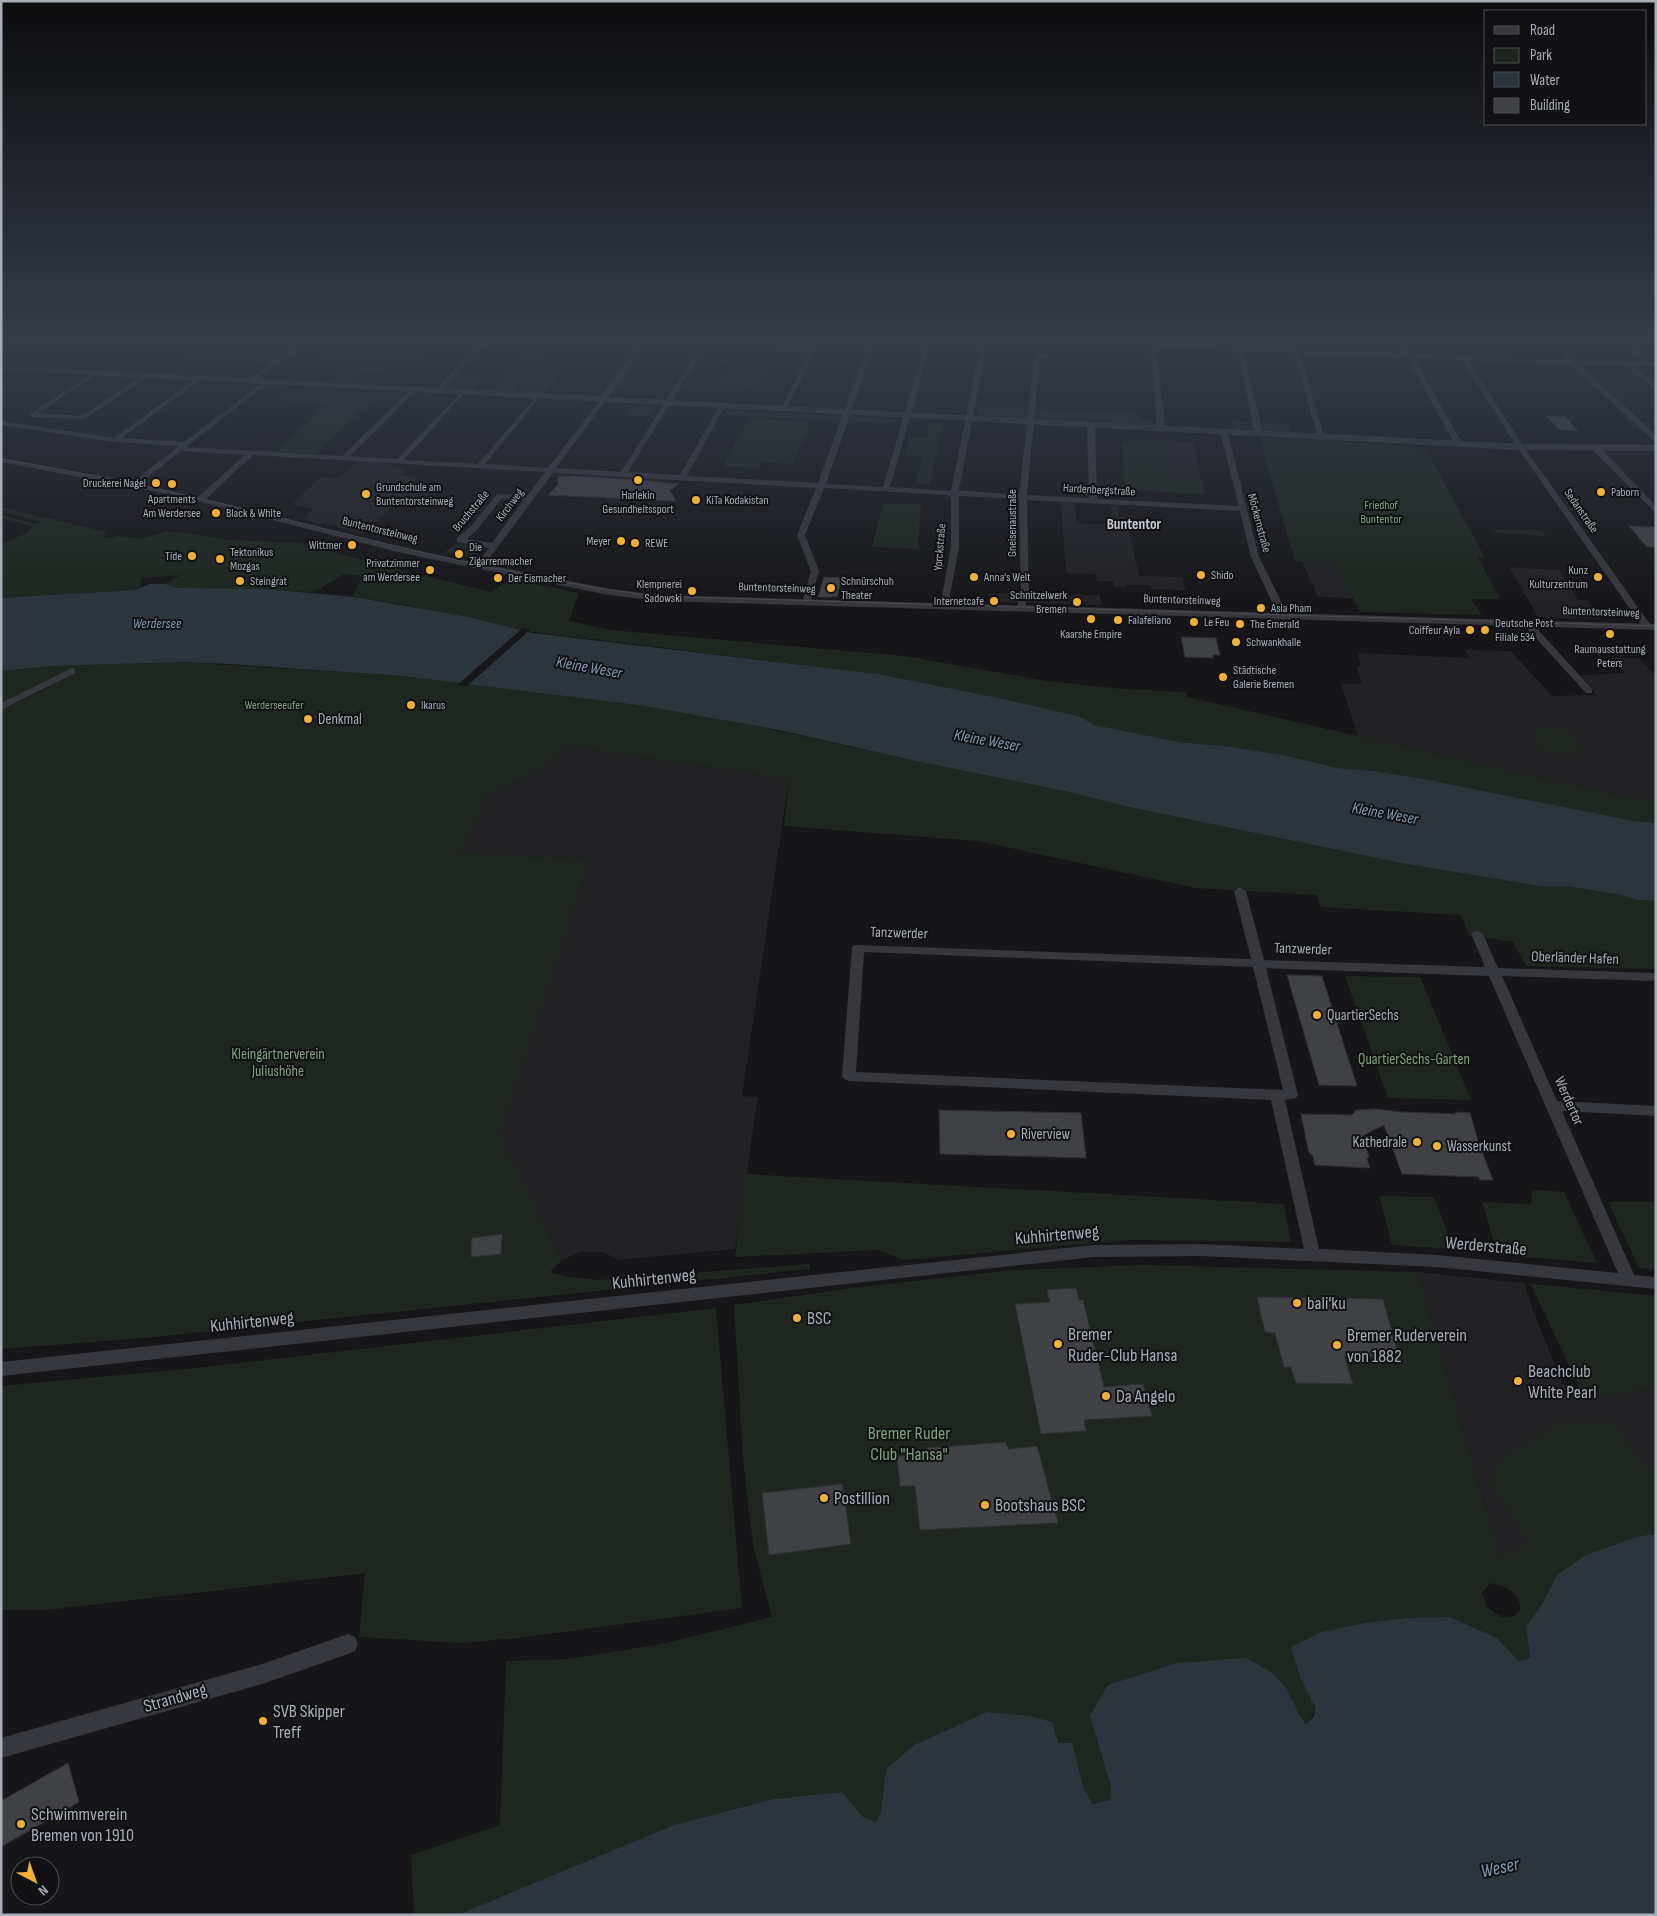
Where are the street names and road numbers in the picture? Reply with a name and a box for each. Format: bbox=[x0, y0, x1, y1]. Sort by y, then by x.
street label: Hardenbergstraße bbox=[1062, 481, 1136, 499]
street label: Kirchweg bbox=[493, 485, 527, 524]
street label: Sedanstraße bbox=[1560, 486, 1602, 536]
street label: Bruchstraße bbox=[449, 487, 493, 535]
street label: Gneisenaustraße bbox=[1005, 489, 1020, 557]
street label: Möckernstraße bbox=[1244, 492, 1274, 554]
street label: Buntentorsteinweg bbox=[341, 513, 420, 547]
street label: Yorckstraße bbox=[930, 522, 950, 571]
street label: Buntentorsteinweg bbox=[738, 579, 816, 597]
street label: Buntentorsteinweg bbox=[1143, 591, 1221, 609]
street label: Buntentorsteinweg bbox=[1562, 603, 1640, 621]
street label: Tanzwerder bbox=[870, 922, 929, 944]
street label: Tanzwerder bbox=[1274, 938, 1333, 960]
street label: Oberländer Hafen bbox=[1531, 947, 1619, 969]
street label: Werdertor bbox=[1550, 1074, 1588, 1129]
street label: Kuhhirtenweg bbox=[1014, 1221, 1100, 1249]
street label: Werderstraße bbox=[1444, 1232, 1528, 1260]
street label: Kuhhirtenweg bbox=[611, 1264, 697, 1294]
street label: Kuhhirtenweg bbox=[209, 1307, 295, 1337]
street label: Strandweg bbox=[141, 1679, 209, 1717]

